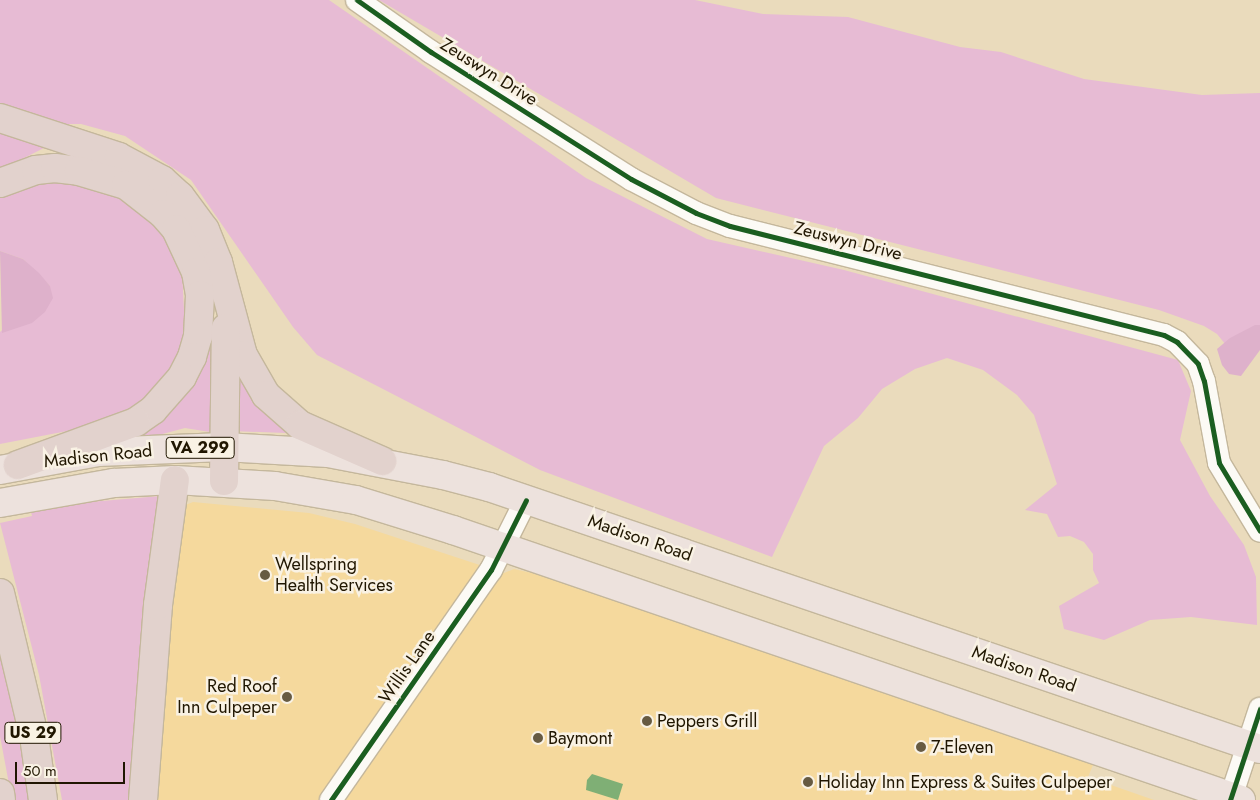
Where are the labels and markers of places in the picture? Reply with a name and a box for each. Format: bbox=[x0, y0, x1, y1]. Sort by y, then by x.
place label: Wellspring Health Services bbox=[275, 554, 393, 596]
marker: Wellspring Health Services bbox=[259, 569, 271, 581]
place label: Red Roof Inn Culpeper bbox=[177, 676, 277, 719]
marker: Red Roof Inn Culpeper bbox=[281, 691, 293, 703]
place label: Peppers Grill bbox=[657, 710, 757, 732]
marker: Peppers Grill bbox=[641, 715, 653, 727]
place label: Baymont bbox=[548, 727, 612, 749]
marker: Baymont bbox=[532, 732, 544, 744]
place label: 7-Eleven bbox=[931, 736, 994, 758]
marker: 7-Eleven bbox=[915, 741, 927, 753]
place label: Holiday Inn Express & Suites Culpeper bbox=[818, 771, 1112, 793]
marker: Holiday Inn Express & Suites Culpeper bbox=[802, 776, 814, 788]

